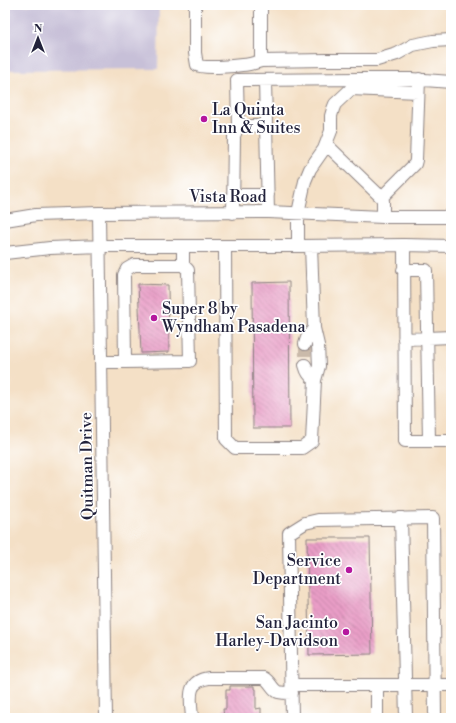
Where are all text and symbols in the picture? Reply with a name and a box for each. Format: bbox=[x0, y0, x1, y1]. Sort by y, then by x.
north arrow bbox=[18, 18, 58, 58]
text: N bbox=[34, 22, 43, 36]
place label: La Quinta Inn & Suites bbox=[212, 100, 301, 138]
marker: La Quinta Inn & Suites bbox=[199, 114, 209, 124]
street label: Vista Road bbox=[188, 187, 267, 207]
place label: Super 8 by Wyndham Pasadena bbox=[161, 299, 307, 337]
marker: Super 8 by Wyndham Pasadena bbox=[149, 313, 159, 323]
street label: Quitman Drive bbox=[76, 412, 98, 520]
place label: Service Department bbox=[253, 551, 341, 589]
marker: Service Department bbox=[344, 565, 354, 575]
place label: San Jacinto Harley-Davidson bbox=[216, 613, 338, 651]
marker: San Jacinto Harley-Davidson bbox=[341, 627, 351, 637]

